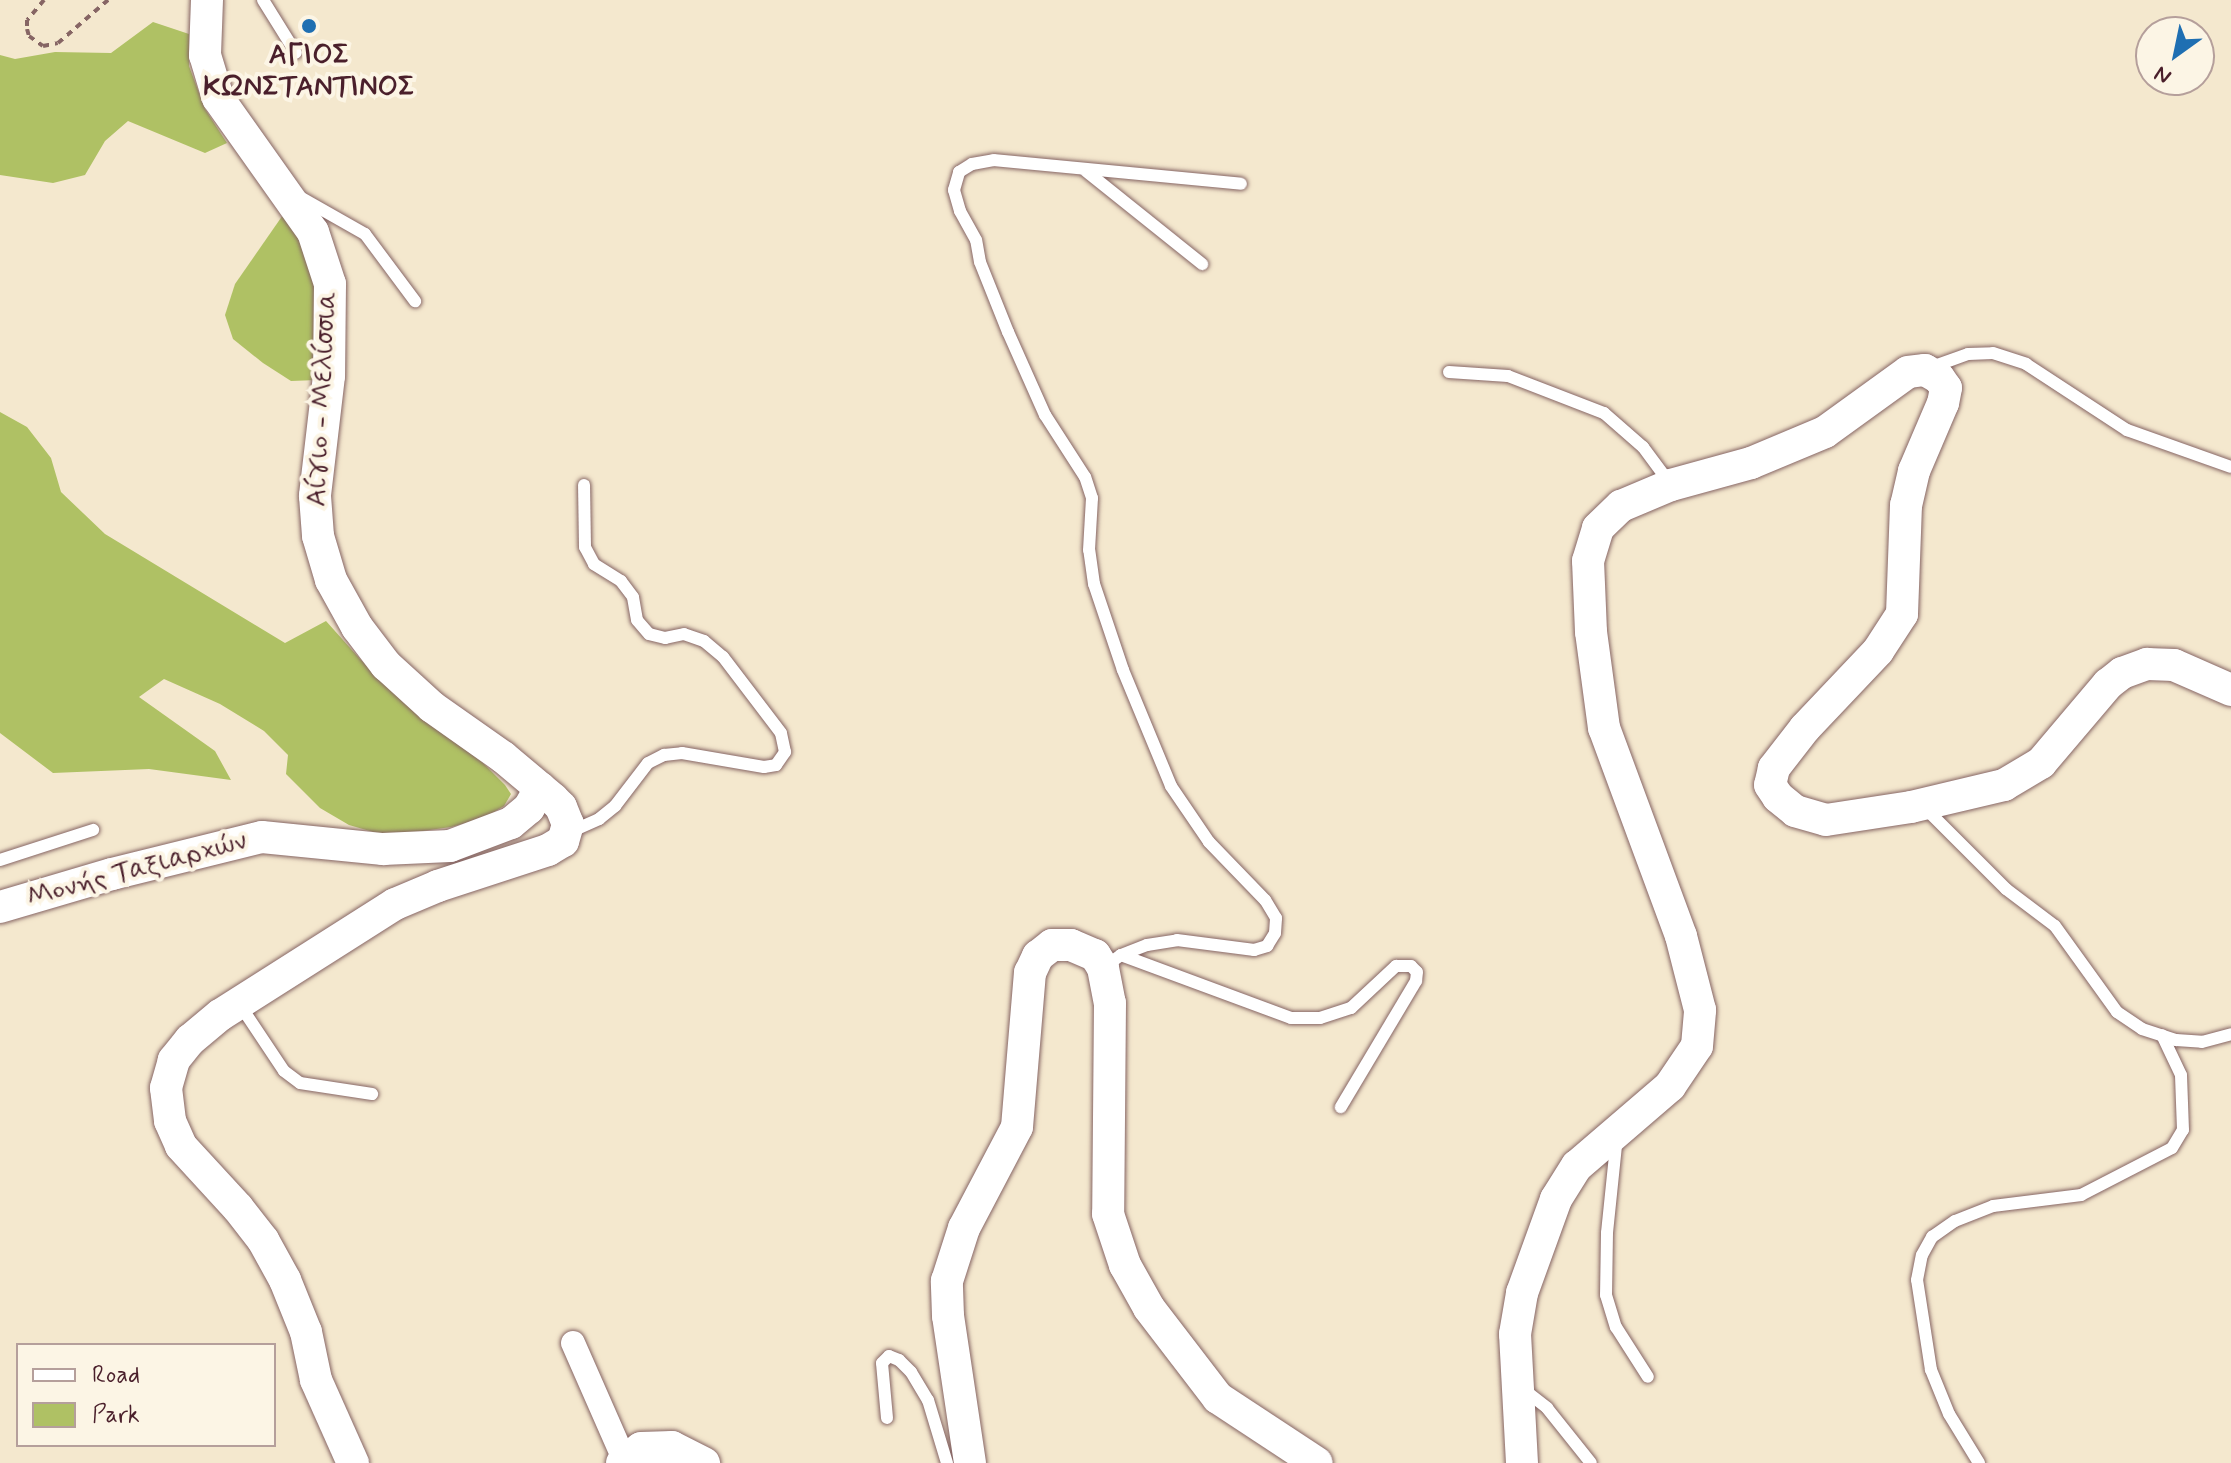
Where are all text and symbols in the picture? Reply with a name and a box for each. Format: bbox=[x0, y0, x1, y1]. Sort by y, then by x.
north arrow bbox=[2135, 16, 2215, 96]
marker: ΑΓΙΟΣ ΚΩΝΣΤΑΝΤΙΝΟΣ bbox=[300, 17, 318, 35]
place label: ΑΓΙΟΣ ΚΩΝΣΤΑΝΤΙΝΟΣ bbox=[203, 39, 415, 105]
text: N bbox=[2149, 59, 2177, 90]
street label: Αίγιο - Μελίσσια bbox=[301, 290, 345, 508]
street label: Μονής Ταξιαρχών bbox=[24, 825, 250, 915]
legend bbox=[16, 1343, 276, 1447]
text: Road bbox=[92, 1360, 140, 1391]
text: Park bbox=[92, 1400, 140, 1431]

